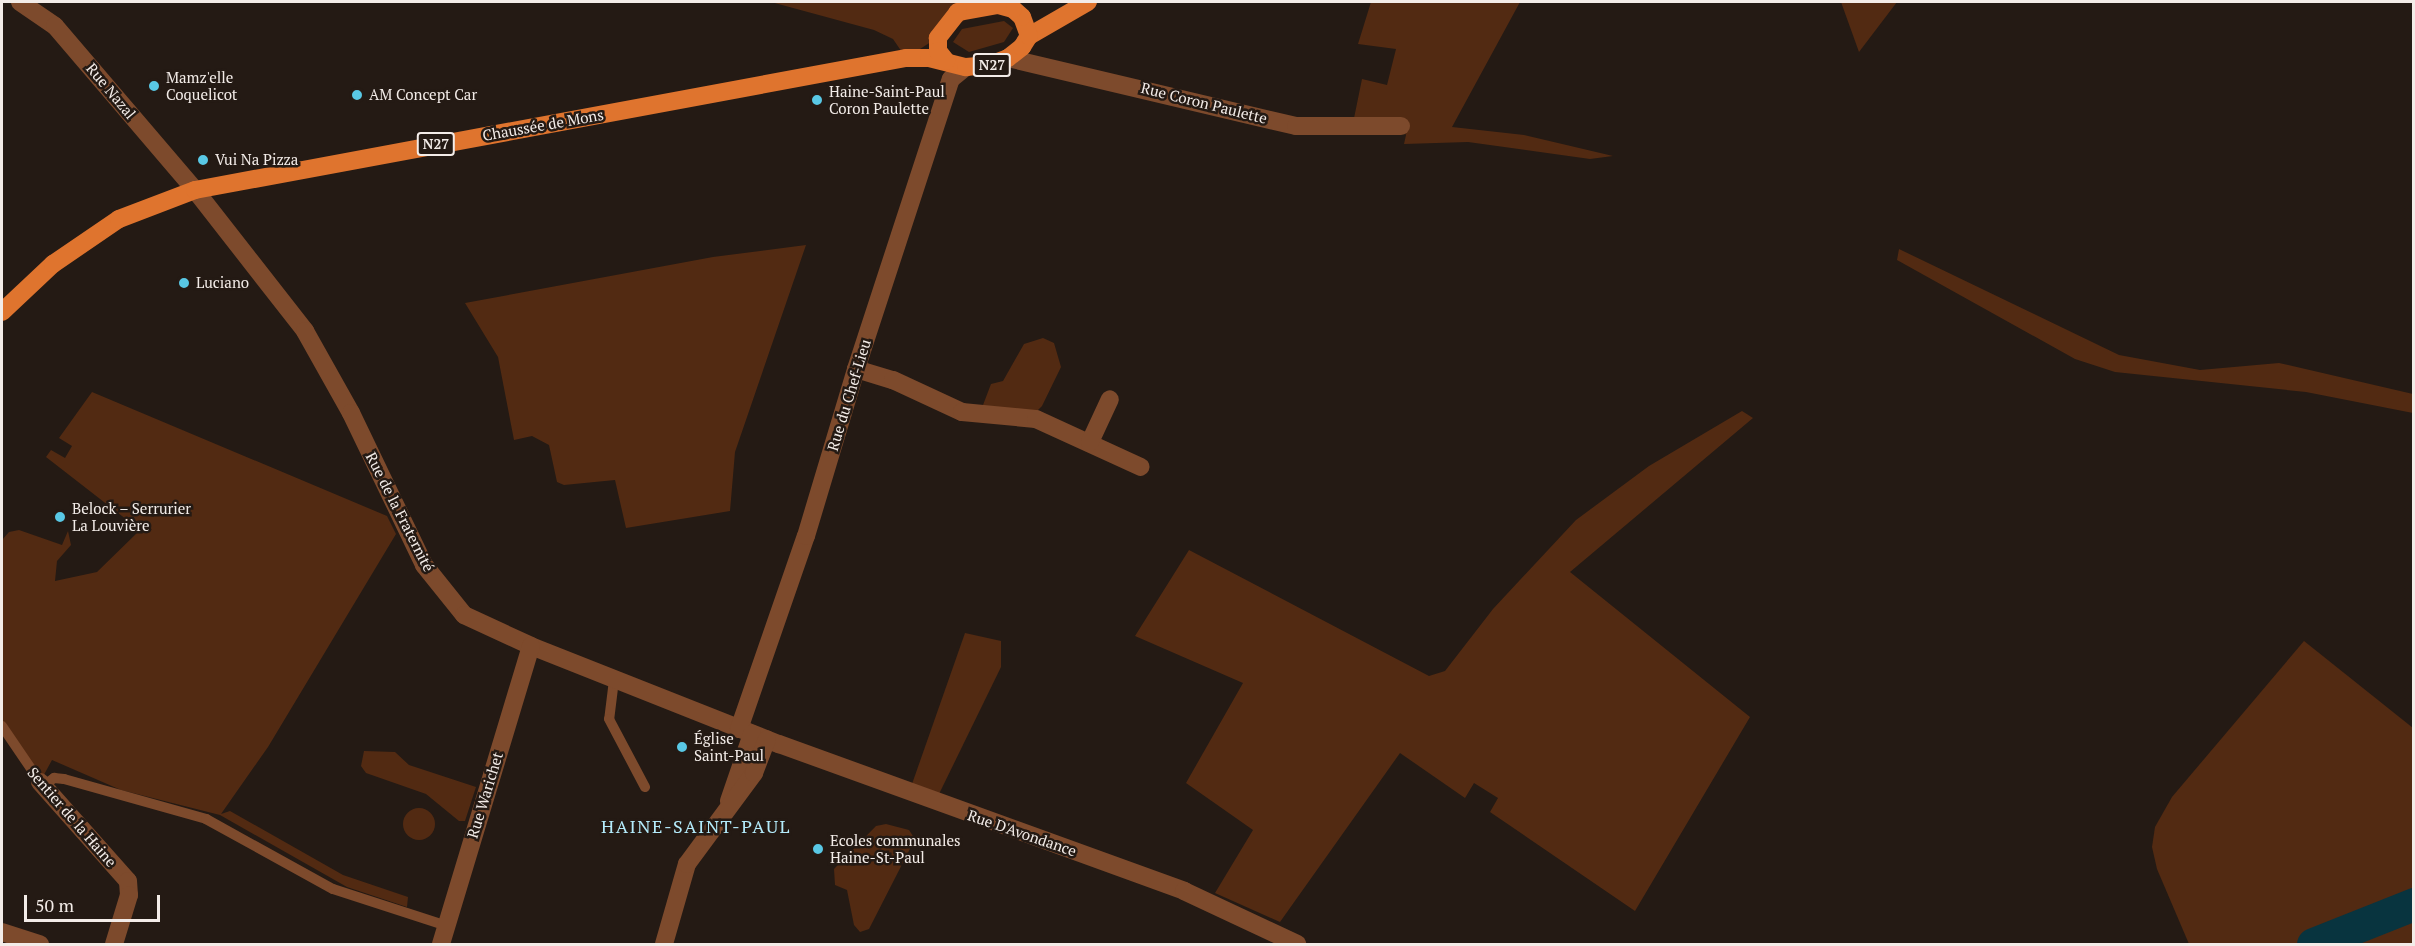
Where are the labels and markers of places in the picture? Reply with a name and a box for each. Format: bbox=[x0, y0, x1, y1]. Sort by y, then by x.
place label: Mamz'elle Coquelicot bbox=[166, 68, 237, 103]
marker: Mamz'elle Coquelicot bbox=[147, 79, 161, 93]
place label: Haine-Saint-Paul Coron Paulette bbox=[829, 82, 945, 117]
place label: AM Concept Car bbox=[369, 86, 477, 104]
marker: AM Concept Car bbox=[350, 88, 364, 102]
marker: Haine-Saint-Paul Coron Paulette bbox=[810, 93, 824, 107]
place label: Vui Na Pizza bbox=[215, 151, 298, 169]
marker: Vui Na Pizza bbox=[196, 153, 210, 167]
place label: Luciano bbox=[196, 274, 249, 292]
marker: Luciano bbox=[177, 276, 191, 290]
place label: Belock – Serrurier La Louvière bbox=[72, 499, 192, 534]
marker: Belock – Serrurier La Louvière bbox=[53, 510, 67, 524]
place label: Église Saint-Paul bbox=[694, 729, 764, 764]
marker: Église Saint-Paul bbox=[675, 740, 689, 754]
place label: Ecoles communales Haine-St-Paul bbox=[830, 831, 960, 866]
marker: Ecoles communales Haine-St-Paul bbox=[811, 842, 825, 856]

